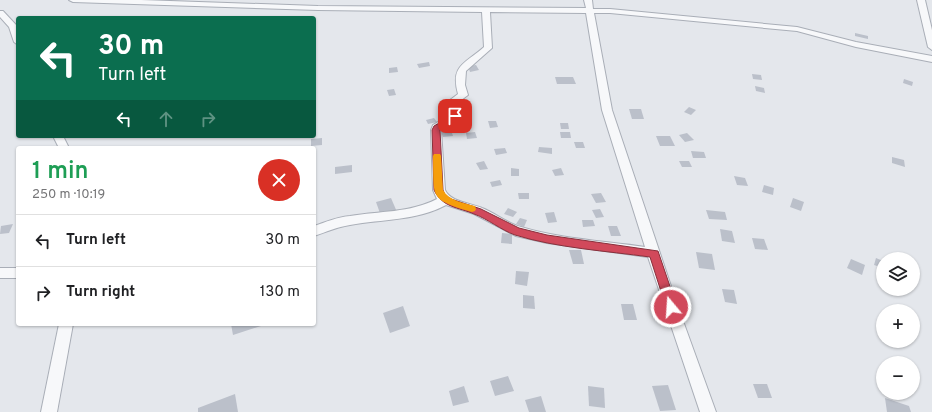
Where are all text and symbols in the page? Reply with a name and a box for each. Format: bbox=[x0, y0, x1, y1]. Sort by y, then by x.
text: 30 m bbox=[98, 29, 164, 65]
icon: left bbox=[32, 32, 84, 84]
text: Turn left bbox=[98, 64, 166, 87]
pin bbox=[438, 99, 472, 133]
icon: arrive bbox=[444, 105, 466, 127]
icon: left bbox=[113, 108, 135, 130]
icon: ahead bbox=[155, 108, 177, 130]
icon: right bbox=[197, 108, 219, 130]
text: 1 min bbox=[32, 157, 89, 187]
button: close bbox=[258, 159, 300, 201]
text: 250 m · 10:19 bbox=[32, 187, 105, 203]
icon: left bbox=[32, 230, 54, 252]
text: Turn left bbox=[66, 231, 126, 250]
text: 30 m bbox=[265, 231, 300, 250]
map controls bbox=[876, 252, 920, 400]
button: layers bbox=[876, 252, 920, 296]
icon: right bbox=[32, 282, 54, 304]
text: Turn right bbox=[66, 283, 135, 302]
text: 130 m bbox=[260, 283, 300, 302]
position arrow bbox=[650, 286, 692, 328]
button: + bbox=[876, 304, 920, 348]
button: − bbox=[876, 356, 920, 400]

